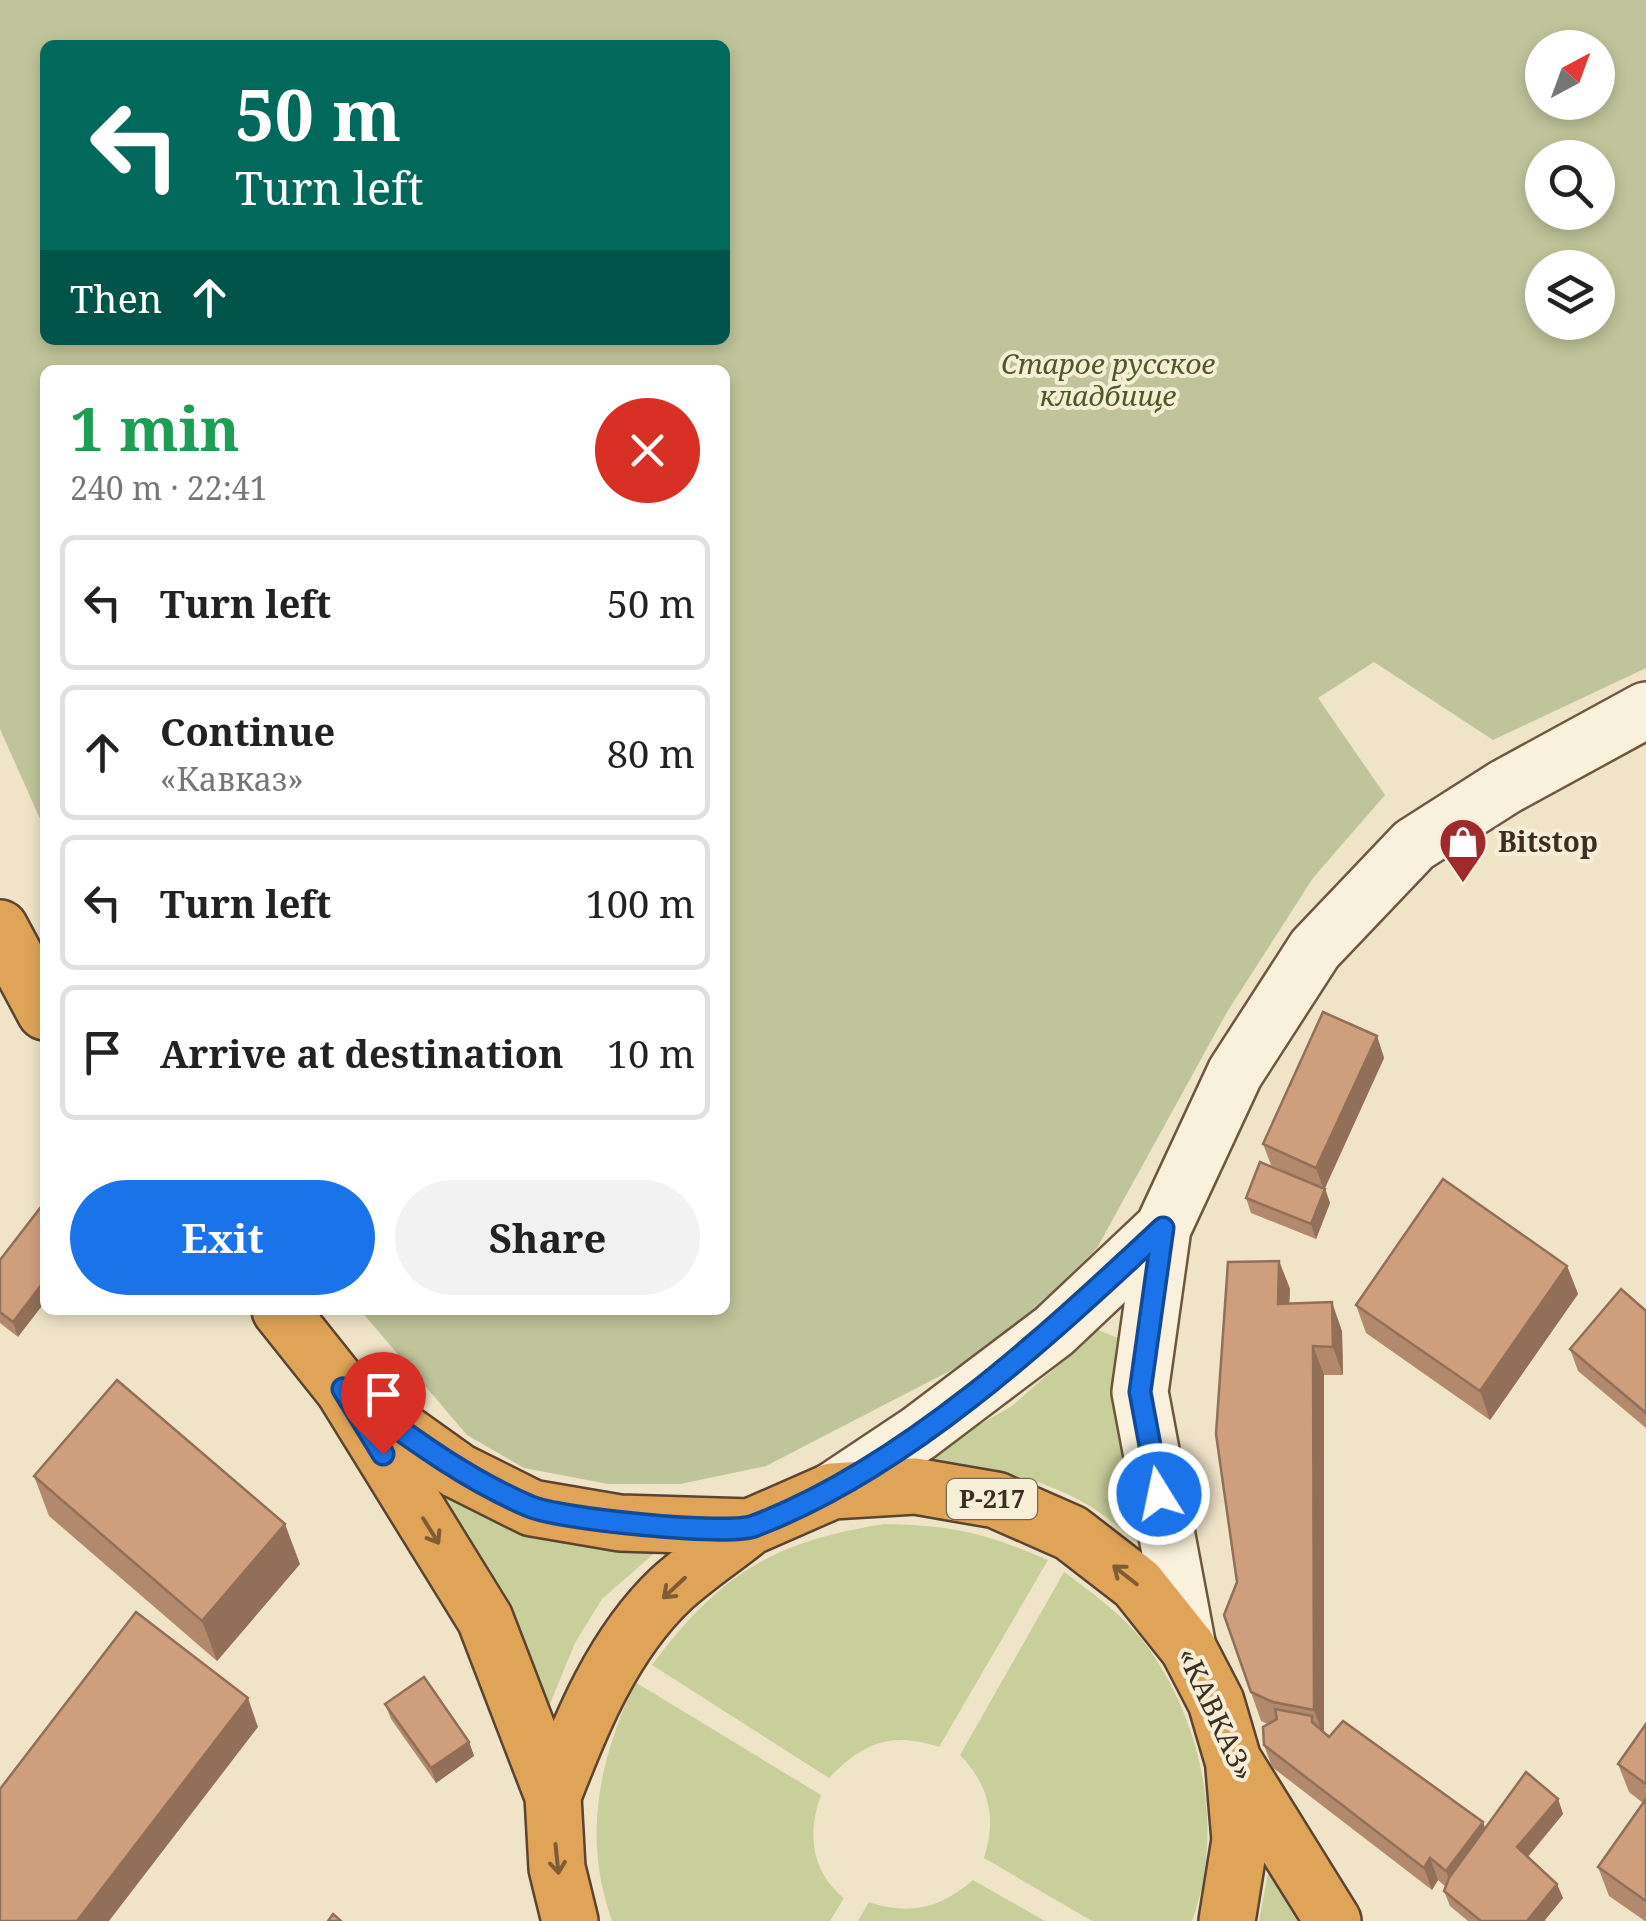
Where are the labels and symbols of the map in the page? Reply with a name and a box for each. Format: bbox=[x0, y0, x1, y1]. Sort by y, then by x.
north arrow bbox=[1525, 30, 1615, 120]
park label: Старое русское кладбище bbox=[1001, 344, 1216, 414]
shop icon: Bitstop bbox=[1437, 816, 1489, 884]
place label: Bitstop bbox=[1498, 822, 1598, 860]
pin bbox=[341, 1352, 426, 1455]
position arrow bbox=[1107, 1442, 1211, 1546]
road number: Р-217 bbox=[947, 1479, 1037, 1519]
one-way arrow bbox=[421, 1517, 441, 1545]
one-way arrow bbox=[1112, 1564, 1138, 1586]
one-way arrow bbox=[662, 1576, 688, 1600]
street label: «КАВКАЗ» bbox=[1170, 1641, 1264, 1786]
one-way arrow bbox=[548, 1842, 567, 1875]

